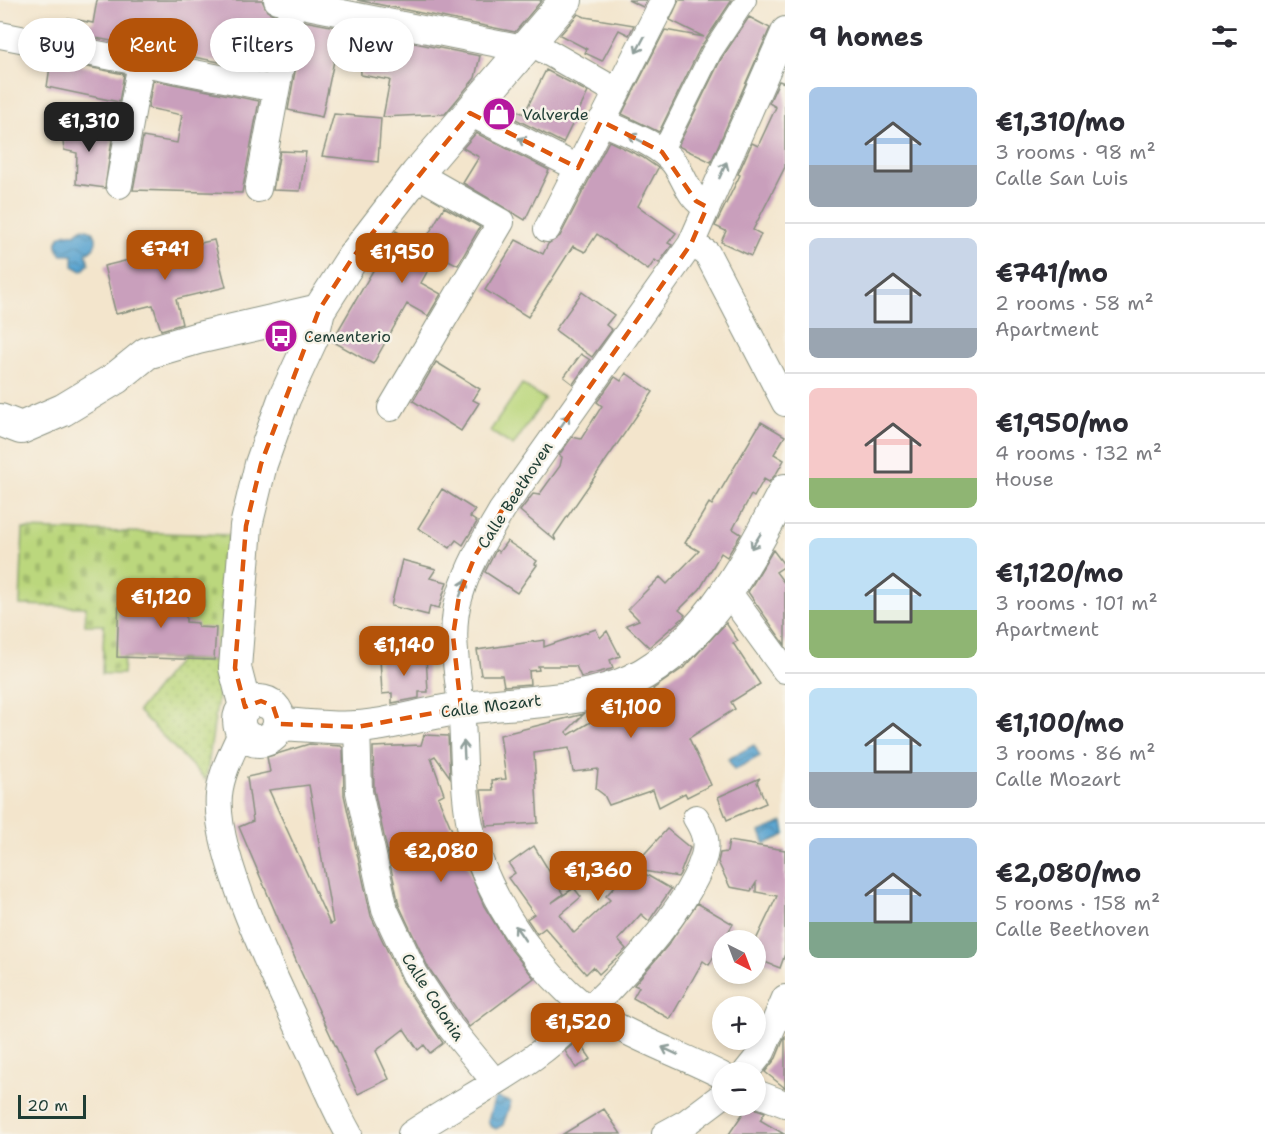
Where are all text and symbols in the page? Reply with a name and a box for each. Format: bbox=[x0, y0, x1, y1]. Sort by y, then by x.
chip: Buy bbox=[18, 18, 96, 72]
chip: Rent bbox=[108, 18, 198, 72]
chip: Filters bbox=[210, 18, 315, 72]
chip: New bbox=[327, 18, 414, 72]
text: 9 homes bbox=[809, 19, 923, 54]
icon: filters bbox=[1208, 20, 1241, 53]
one-way arrow bbox=[634, 36, 645, 54]
shop icon: Valverde bbox=[481, 96, 517, 132]
pin: €1,310 bbox=[40, 102, 138, 153]
place label: Valverde bbox=[522, 104, 589, 125]
text: €1,310/mo bbox=[995, 104, 1125, 139]
text: €1,310 bbox=[58, 108, 120, 134]
icon: home bbox=[857, 111, 929, 183]
one-way arrow bbox=[629, 133, 646, 145]
one-way arrow bbox=[517, 135, 535, 147]
text: 3 rooms · 98 m² bbox=[995, 139, 1156, 165]
one-way arrow bbox=[718, 161, 729, 179]
text: Calle San Luis bbox=[995, 165, 1128, 191]
pin: €741 bbox=[129, 230, 201, 281]
pin: €1,950 bbox=[353, 233, 451, 284]
text: €741 bbox=[141, 236, 190, 262]
text: €1,950 bbox=[370, 239, 434, 265]
text: €741/mo bbox=[995, 255, 1108, 290]
icon: home bbox=[857, 262, 929, 334]
text: 2 rooms · 58 m² bbox=[995, 290, 1154, 316]
text: Apartment bbox=[995, 316, 1099, 342]
bus stop icon: Cementerio bbox=[263, 318, 299, 354]
place label: Cementerio bbox=[304, 326, 391, 347]
text: €1,950/mo bbox=[995, 405, 1129, 440]
icon: home bbox=[857, 412, 929, 484]
one-way arrow bbox=[558, 415, 570, 431]
street label: Calle Beethoven bbox=[473, 437, 558, 553]
text: 4 rooms · 132 m² bbox=[995, 440, 1162, 466]
text: House bbox=[995, 466, 1054, 492]
one-way arrow bbox=[750, 532, 762, 549]
text: €1,120/mo bbox=[995, 555, 1124, 590]
icon: home bbox=[857, 562, 929, 634]
pin: €1,120 bbox=[112, 578, 210, 629]
one-way arrow bbox=[458, 579, 469, 598]
text: €1,120 bbox=[130, 584, 192, 610]
text: 3 rooms · 101 m² bbox=[995, 590, 1158, 616]
text: Apartment bbox=[995, 616, 1099, 642]
pin: €1,140 bbox=[355, 626, 453, 677]
text: €1,140 bbox=[373, 632, 435, 658]
pin: €1,100 bbox=[582, 688, 680, 739]
street label: Calle Mozart bbox=[440, 689, 542, 723]
text: €1,100 bbox=[600, 694, 662, 720]
text: €1,100/mo bbox=[995, 705, 1124, 740]
icon: home bbox=[857, 712, 929, 784]
text: 3 rooms · 86 m² bbox=[995, 740, 1155, 766]
one-way arrow bbox=[459, 741, 470, 761]
text: Calle Mozart bbox=[995, 766, 1121, 792]
pin: €2,080 bbox=[392, 832, 490, 883]
text: €2,080 bbox=[404, 838, 478, 864]
pin: €1,360 bbox=[549, 851, 647, 902]
text: €2,080/mo bbox=[995, 855, 1141, 890]
text: €1,360 bbox=[564, 857, 632, 883]
icon: home bbox=[857, 862, 929, 934]
text: 5 rooms · 158 m² bbox=[995, 890, 1160, 916]
text: Calle Beethoven bbox=[995, 916, 1149, 942]
one-way arrow bbox=[514, 925, 526, 941]
north arrow bbox=[712, 930, 766, 984]
map controls bbox=[712, 930, 766, 1116]
street label: Calle Colonia bbox=[397, 949, 469, 1045]
button: + bbox=[712, 996, 766, 1050]
pin: €1,520 bbox=[529, 1003, 627, 1054]
text: €1,520 bbox=[545, 1009, 611, 1035]
one-way arrow bbox=[661, 1045, 679, 1057]
button: − bbox=[712, 1062, 766, 1116]
scale bar bbox=[18, 1092, 86, 1120]
text: 20 m bbox=[27, 1095, 68, 1116]

